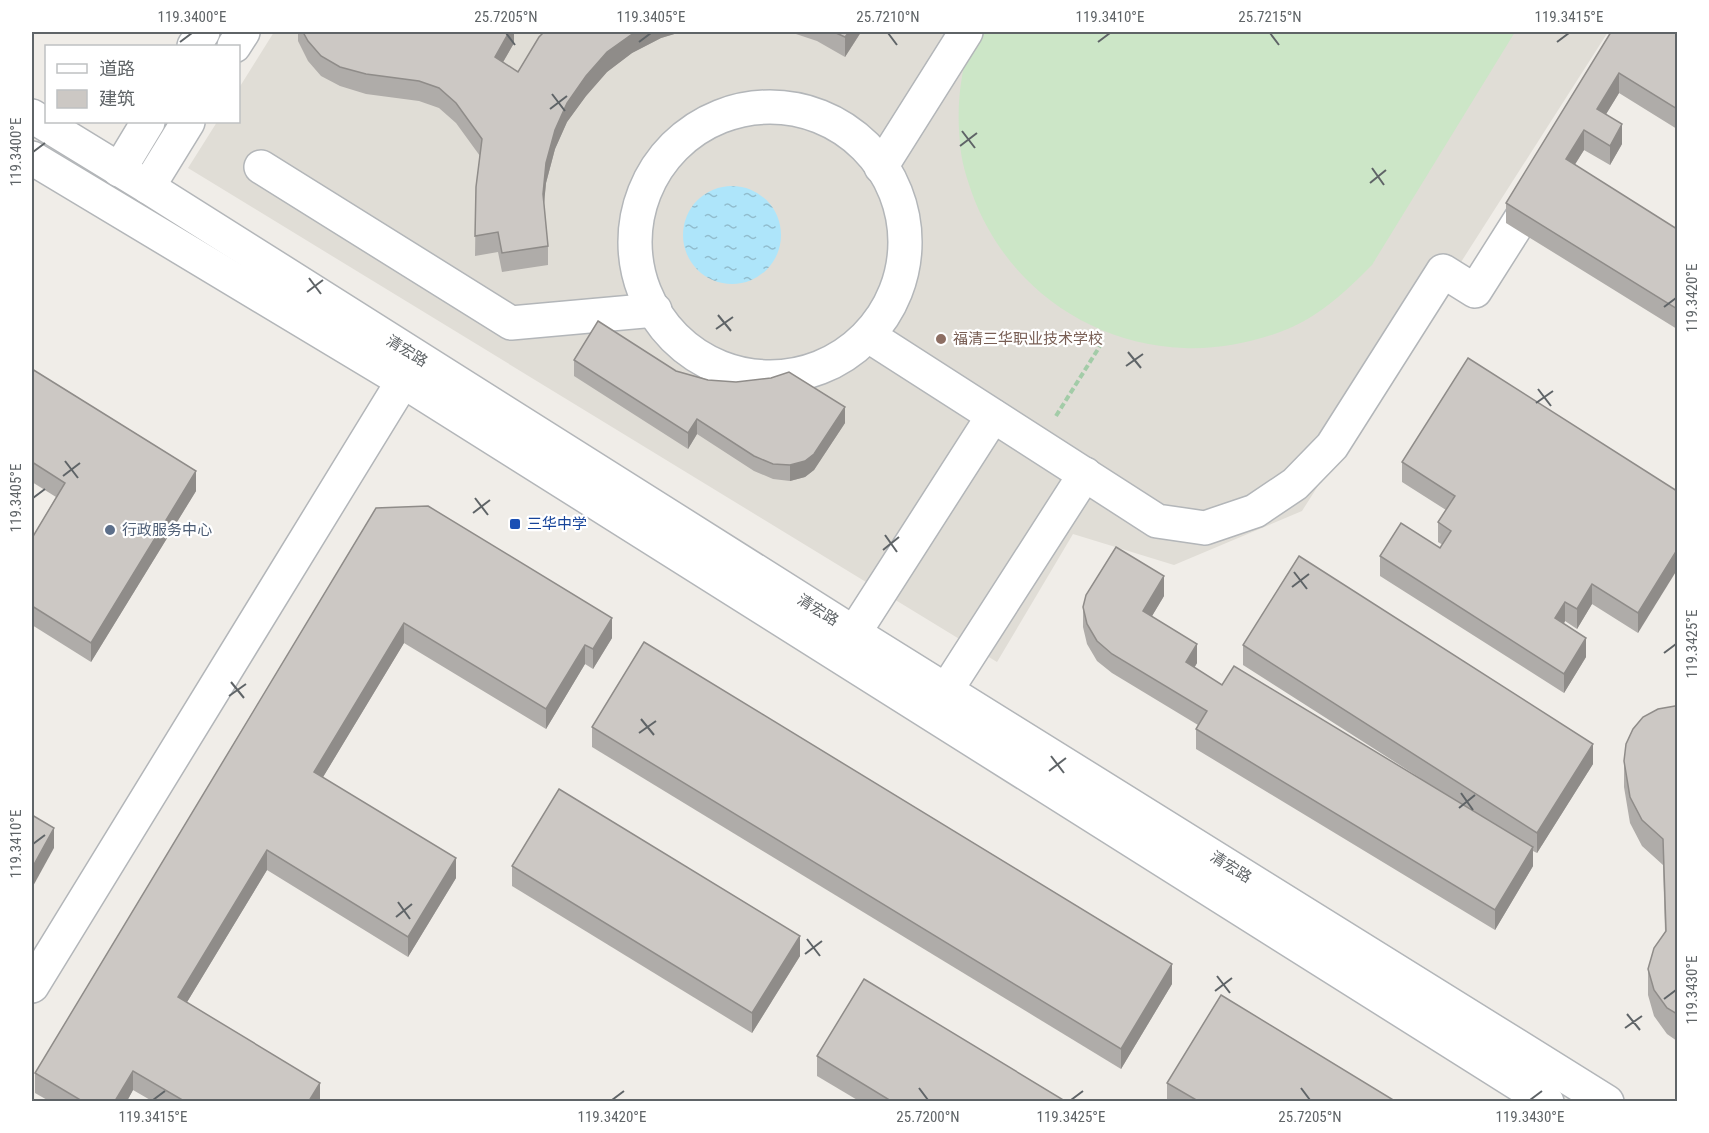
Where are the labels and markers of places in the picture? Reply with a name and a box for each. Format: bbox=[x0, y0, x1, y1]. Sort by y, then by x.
place label: 福清三华职业技术学校 bbox=[953, 330, 1103, 348]
marker: 福清三华职业技术学校 bbox=[934, 332, 948, 346]
place label: 三华中学 bbox=[527, 515, 587, 533]
marker: 三华中学 bbox=[508, 517, 522, 531]
place label: 行政服务中心 bbox=[122, 521, 212, 539]
marker: 行政服务中心 bbox=[103, 523, 117, 537]

